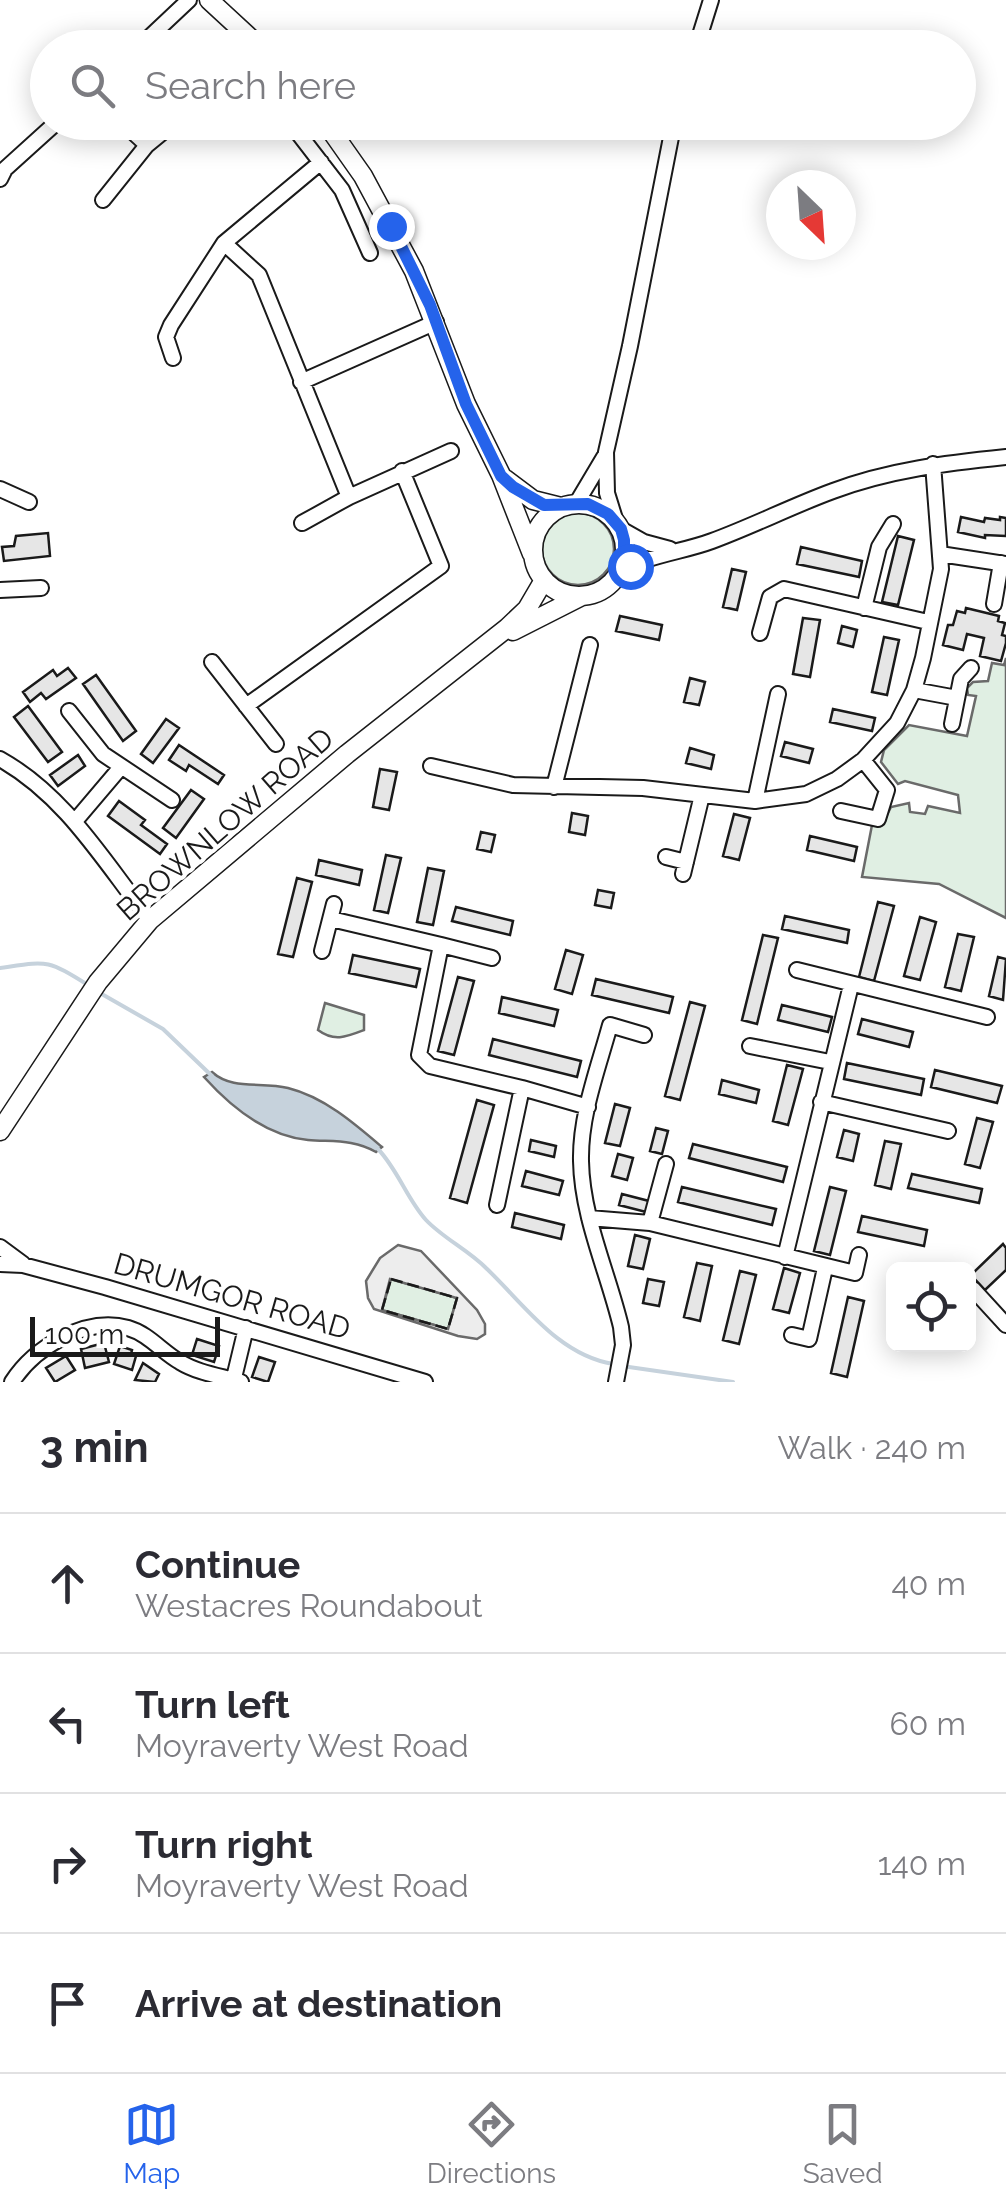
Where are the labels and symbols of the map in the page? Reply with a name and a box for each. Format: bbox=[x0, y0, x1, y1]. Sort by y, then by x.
north arrow bbox=[766, 170, 856, 260]
route end bbox=[369, 204, 415, 250]
route start bbox=[608, 544, 654, 590]
street label: BROWNLOW ROAD bbox=[110, 720, 340, 928]
street label: DRUMGOR ROAD bbox=[110, 1246, 354, 1346]
scale bar bbox=[30, 1312, 220, 1356]

